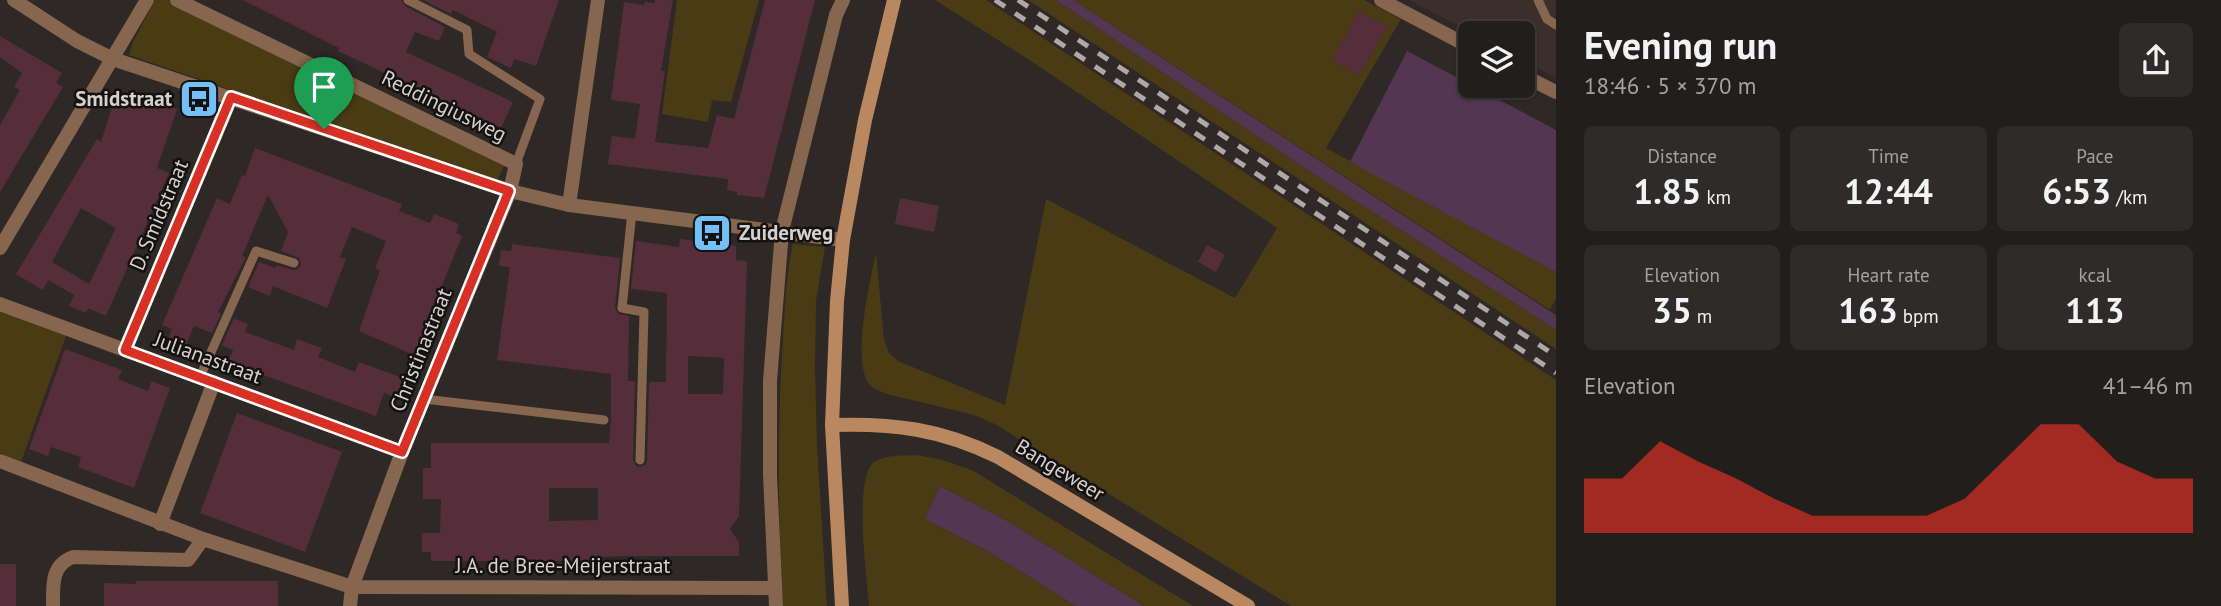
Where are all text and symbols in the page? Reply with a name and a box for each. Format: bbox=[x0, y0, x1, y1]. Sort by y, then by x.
text: Evening run bbox=[1584, 20, 1777, 69]
map controls bbox=[1458, 21, 1535, 98]
button: layers bbox=[1458, 21, 1535, 98]
button: share bbox=[2119, 23, 2193, 97]
pin bbox=[294, 57, 354, 129]
street label: Reddingiusweg bbox=[377, 64, 511, 147]
icon: arrive bbox=[305, 68, 343, 106]
text: 18:46 · 5 × 370 m bbox=[1584, 71, 1756, 100]
bus stop icon: Smidstraat bbox=[178, 78, 220, 120]
place label: Smidstraat bbox=[75, 85, 173, 112]
text: Distance bbox=[1647, 144, 1717, 168]
text: Time bbox=[1868, 144, 1909, 168]
text: Pace bbox=[2076, 144, 2113, 168]
street label: D. Smidstraat bbox=[123, 155, 194, 274]
text: 1.85 bbox=[1633, 168, 1701, 214]
text: 12:44 bbox=[1844, 168, 1933, 214]
text: 6:53 bbox=[2042, 168, 2111, 214]
text: km bbox=[1701, 185, 1731, 209]
text: /km bbox=[2111, 185, 2147, 209]
bus stop icon: Zuiderweg bbox=[691, 212, 733, 254]
place label: Zuiderweg bbox=[739, 219, 833, 246]
text: Elevation bbox=[1644, 263, 1720, 287]
text: Heart rate bbox=[1847, 263, 1930, 287]
text: kcal bbox=[2079, 263, 2111, 287]
street label: Christinastraat bbox=[384, 284, 458, 416]
text: 35 bbox=[1652, 287, 1692, 333]
text: 163 bbox=[1838, 287, 1898, 333]
text: 113 bbox=[2065, 287, 2125, 333]
text: m bbox=[1692, 304, 1712, 328]
text: bpm bbox=[1898, 304, 1939, 328]
street label: Julianastraat bbox=[150, 325, 266, 389]
text: Elevation bbox=[1584, 371, 1676, 400]
text: 41–46 m bbox=[2103, 371, 2193, 400]
street label: Bangeweer bbox=[1011, 432, 1110, 507]
street label: J.A. de Bree-Meijerstraat bbox=[455, 552, 670, 579]

